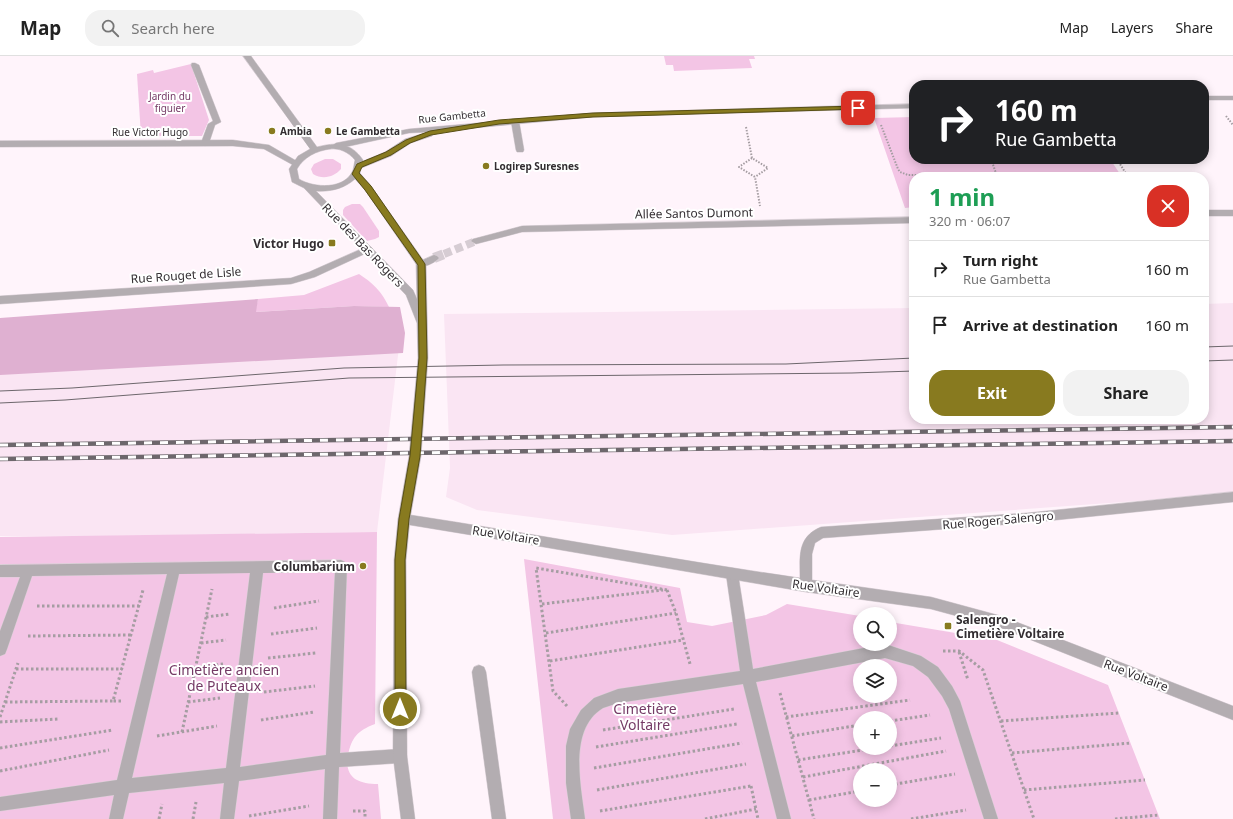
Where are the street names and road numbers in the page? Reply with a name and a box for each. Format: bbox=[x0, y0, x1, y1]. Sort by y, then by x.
street label: Rue Gambetta bbox=[418, 106, 486, 126]
street label: Rue Victor Hugo bbox=[112, 125, 188, 139]
street label: Rue des Bas Rogers bbox=[318, 199, 408, 291]
street label: Allée Santos Dumont bbox=[635, 203, 754, 223]
street label: Rue Rouget de Lisle bbox=[130, 263, 242, 287]
street label: Rue Roger Salengro bbox=[942, 507, 1054, 533]
street label: Rue Voltaire bbox=[471, 521, 541, 549]
street label: Rue Voltaire bbox=[791, 575, 861, 601]
street label: Rue Voltaire bbox=[1101, 655, 1171, 695]

